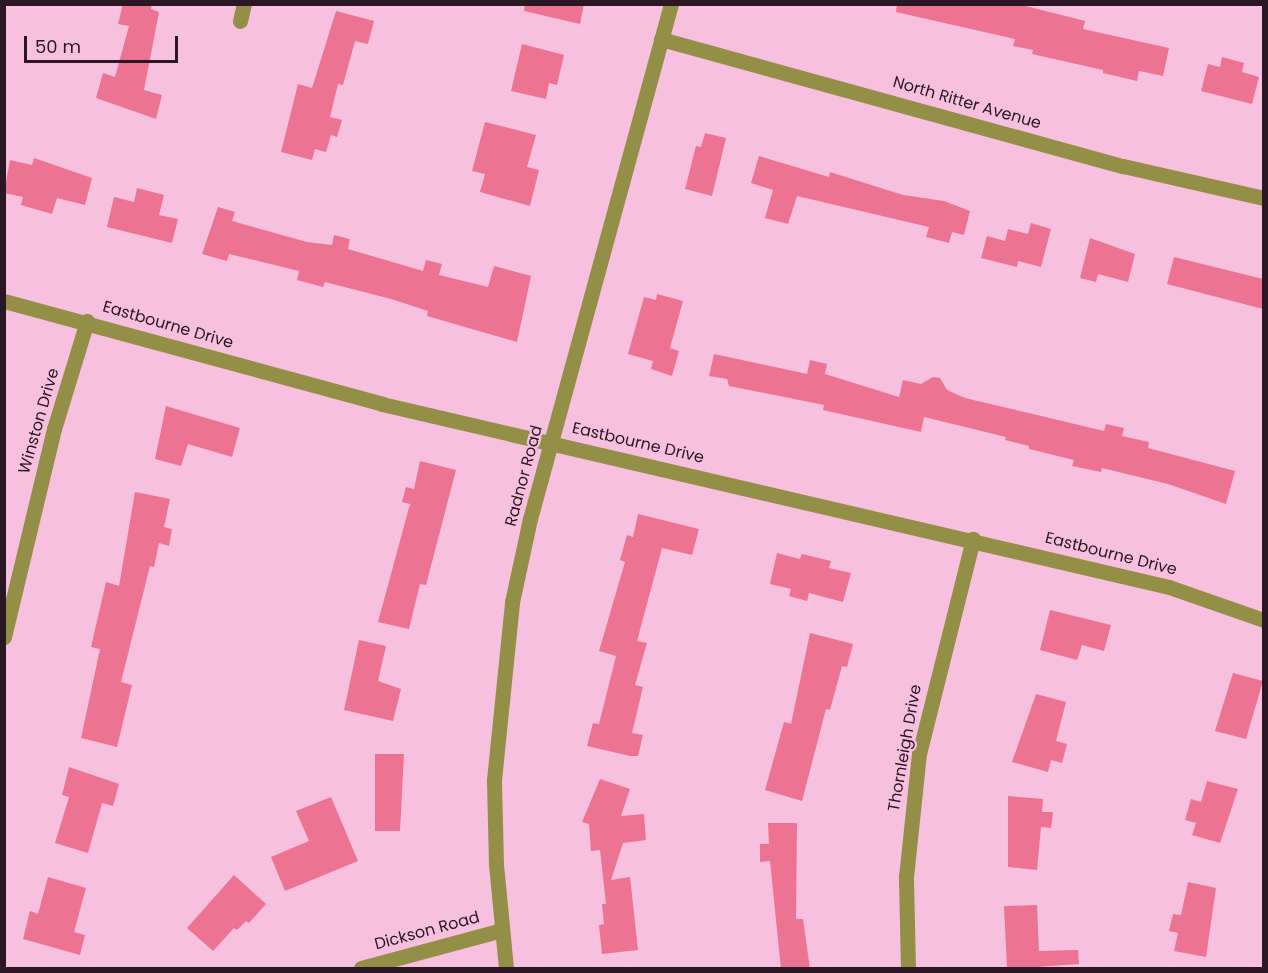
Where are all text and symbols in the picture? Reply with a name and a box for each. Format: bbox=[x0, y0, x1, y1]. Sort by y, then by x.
scale bar bbox=[27, 24, 182, 62]
text: 50 m bbox=[35, 34, 81, 59]
street label: North Ritter Avenue bbox=[891, 73, 1043, 133]
street label: Eastbourne Drive bbox=[100, 297, 236, 353]
street label: Winston Drive bbox=[15, 366, 63, 476]
street label: Eastbourne Drive bbox=[570, 418, 706, 468]
street label: Radnor Road bbox=[501, 423, 547, 529]
street label: Eastbourne Drive bbox=[1043, 528, 1179, 580]
street label: Thornleigh Drive bbox=[884, 683, 926, 813]
street label: Dickson Road bbox=[372, 908, 482, 954]

